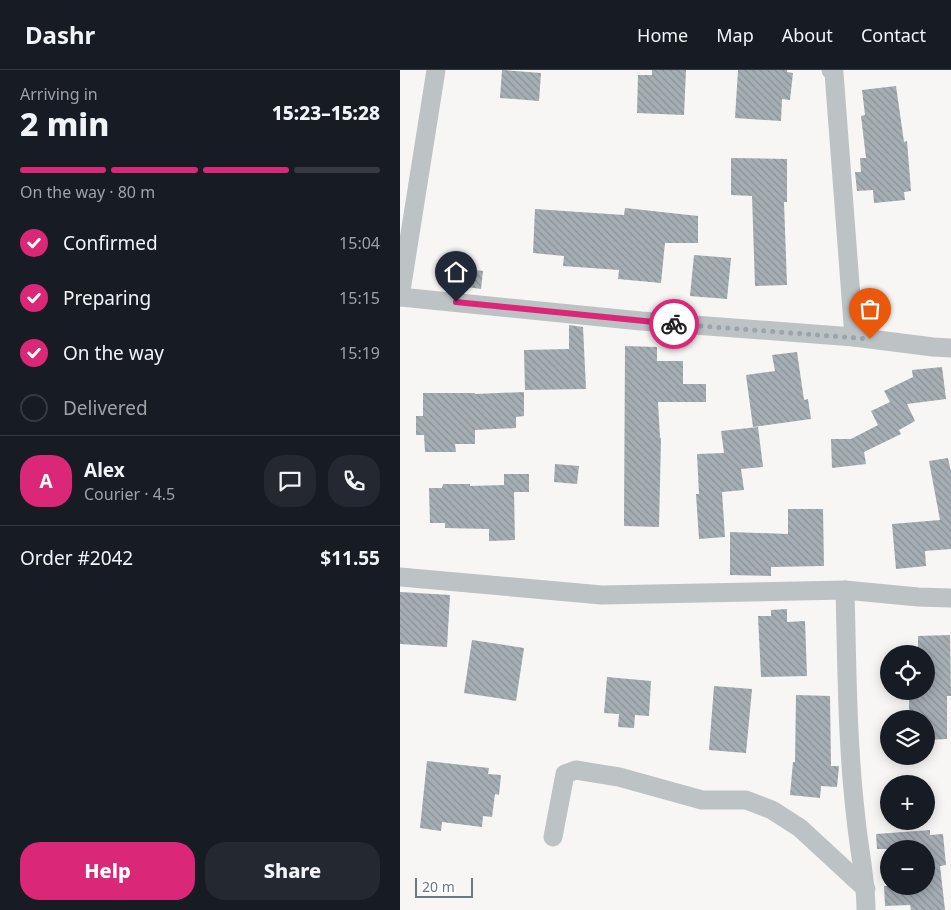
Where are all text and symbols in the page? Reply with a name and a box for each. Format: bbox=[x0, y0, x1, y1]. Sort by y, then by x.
text: Dashr bbox=[25, 18, 95, 51]
text: Home bbox=[637, 23, 688, 47]
text: Map bbox=[716, 23, 754, 47]
text: About bbox=[782, 23, 833, 47]
text: Contact bbox=[861, 23, 926, 47]
text: Arriving in bbox=[20, 83, 98, 105]
text: 15:23–15:28 bbox=[272, 100, 380, 126]
text: 2 min bbox=[20, 102, 109, 145]
text: On the way · 80 m bbox=[20, 181, 155, 203]
icon: check bbox=[20, 229, 48, 257]
text: Confirmed bbox=[63, 230, 158, 256]
text: 15:04 bbox=[339, 232, 380, 254]
pin bbox=[435, 251, 477, 302]
icon: home bbox=[442, 258, 470, 286]
icon: check bbox=[20, 284, 48, 312]
text: Preparing bbox=[63, 285, 151, 311]
text: 15:15 bbox=[339, 287, 380, 309]
pin bbox=[849, 288, 891, 339]
icon: bag bbox=[856, 295, 884, 323]
courier bbox=[649, 299, 699, 349]
icon: bike bbox=[660, 310, 688, 338]
icon: check bbox=[20, 339, 48, 367]
text: On the way bbox=[63, 340, 164, 366]
text: 15:19 bbox=[339, 342, 380, 364]
text: Delivered bbox=[63, 395, 148, 421]
button: chat bbox=[264, 455, 316, 507]
button: phone bbox=[328, 455, 380, 507]
text: Alex bbox=[84, 457, 125, 483]
text: A bbox=[39, 468, 53, 494]
text: Courier · 4.5 bbox=[84, 483, 175, 505]
text: Order #2042 bbox=[20, 545, 133, 571]
text: $11.55 bbox=[320, 545, 380, 571]
map controls bbox=[880, 645, 935, 895]
button: locate bbox=[880, 645, 935, 700]
button: layers bbox=[880, 710, 935, 765]
button: + bbox=[880, 775, 935, 830]
button: − bbox=[880, 840, 935, 895]
button: Help bbox=[20, 842, 195, 900]
button: Share bbox=[205, 842, 380, 900]
scale bar bbox=[415, 875, 472, 898]
text: 20 m bbox=[422, 877, 455, 896]

